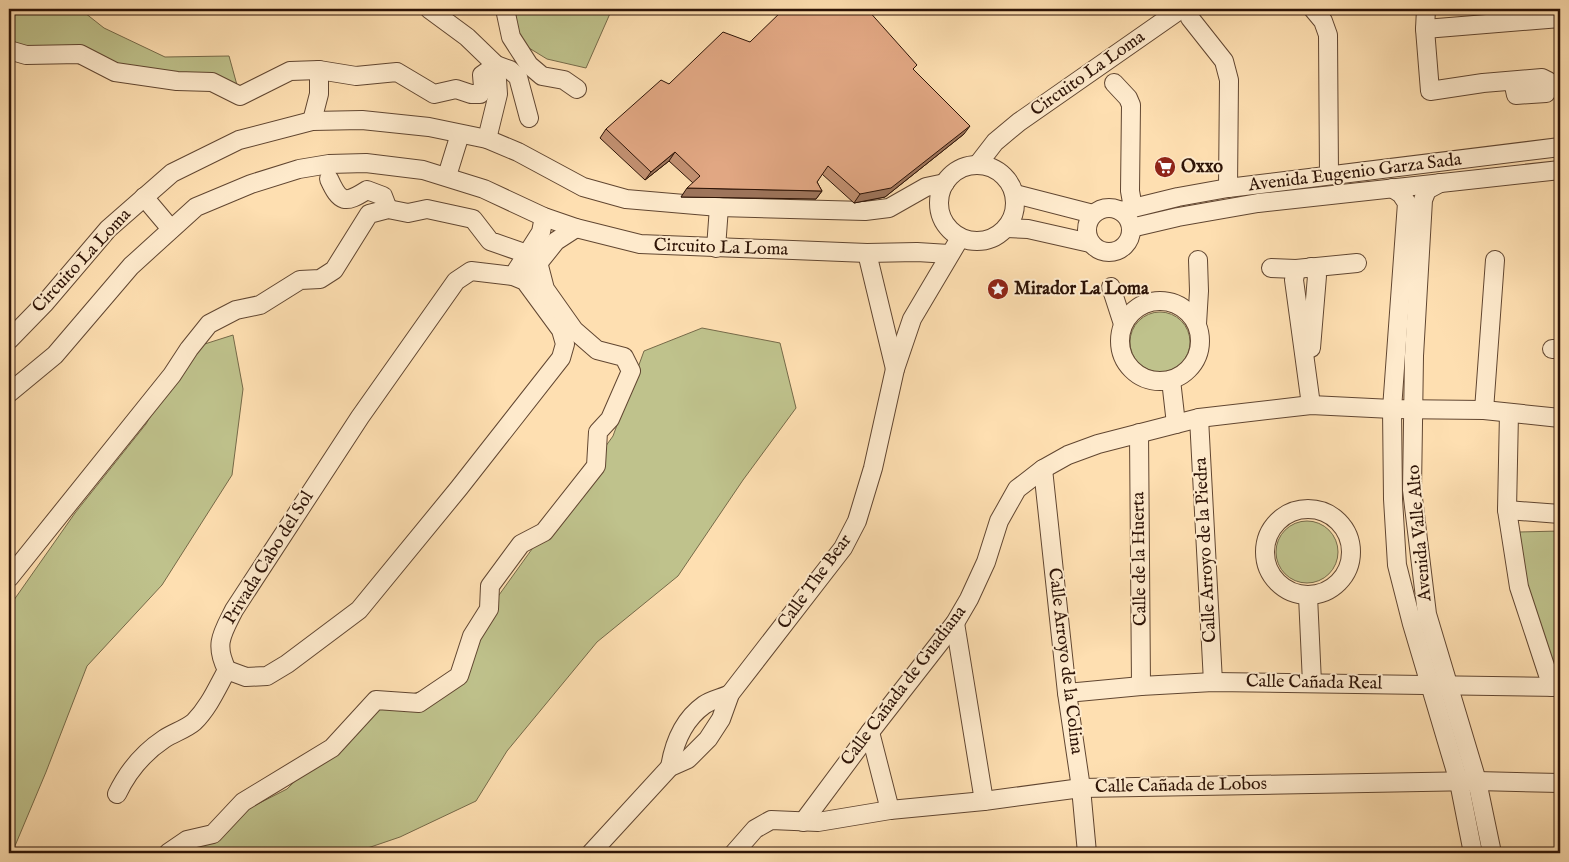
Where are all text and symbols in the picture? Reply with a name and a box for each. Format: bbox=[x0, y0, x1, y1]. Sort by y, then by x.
street label: Circuito La Loma bbox=[1026, 26, 1150, 122]
street label: Avenida Eugenio Garza Sada bbox=[1246, 148, 1463, 198]
supermarket icon: Oxxo bbox=[1153, 155, 1177, 179]
place label: Oxxo bbox=[1181, 156, 1223, 179]
street label: Circuito La Loma bbox=[28, 204, 136, 318]
street label: Circuito La Loma bbox=[653, 234, 789, 262]
place icon: Mirador La Loma bbox=[986, 277, 1010, 301]
place label: Mirador La Loma bbox=[1014, 278, 1150, 301]
street label: Calle Arroyo de la Piedra bbox=[1190, 457, 1222, 643]
street label: Avenida Valle Alto bbox=[1403, 464, 1438, 603]
street label: Privada Cabo del Sol bbox=[219, 487, 319, 629]
street label: Calle de la Huerta bbox=[1127, 491, 1153, 626]
street label: Calle The Bear bbox=[773, 530, 857, 634]
street label: Calle Arroyo de la Colina bbox=[1042, 566, 1088, 756]
street label: Calle Cañada de Guadiana bbox=[836, 601, 972, 771]
street label: Calle Cañada Real bbox=[1246, 670, 1383, 696]
street label: Calle Cañada de Lobos bbox=[1095, 773, 1267, 799]

